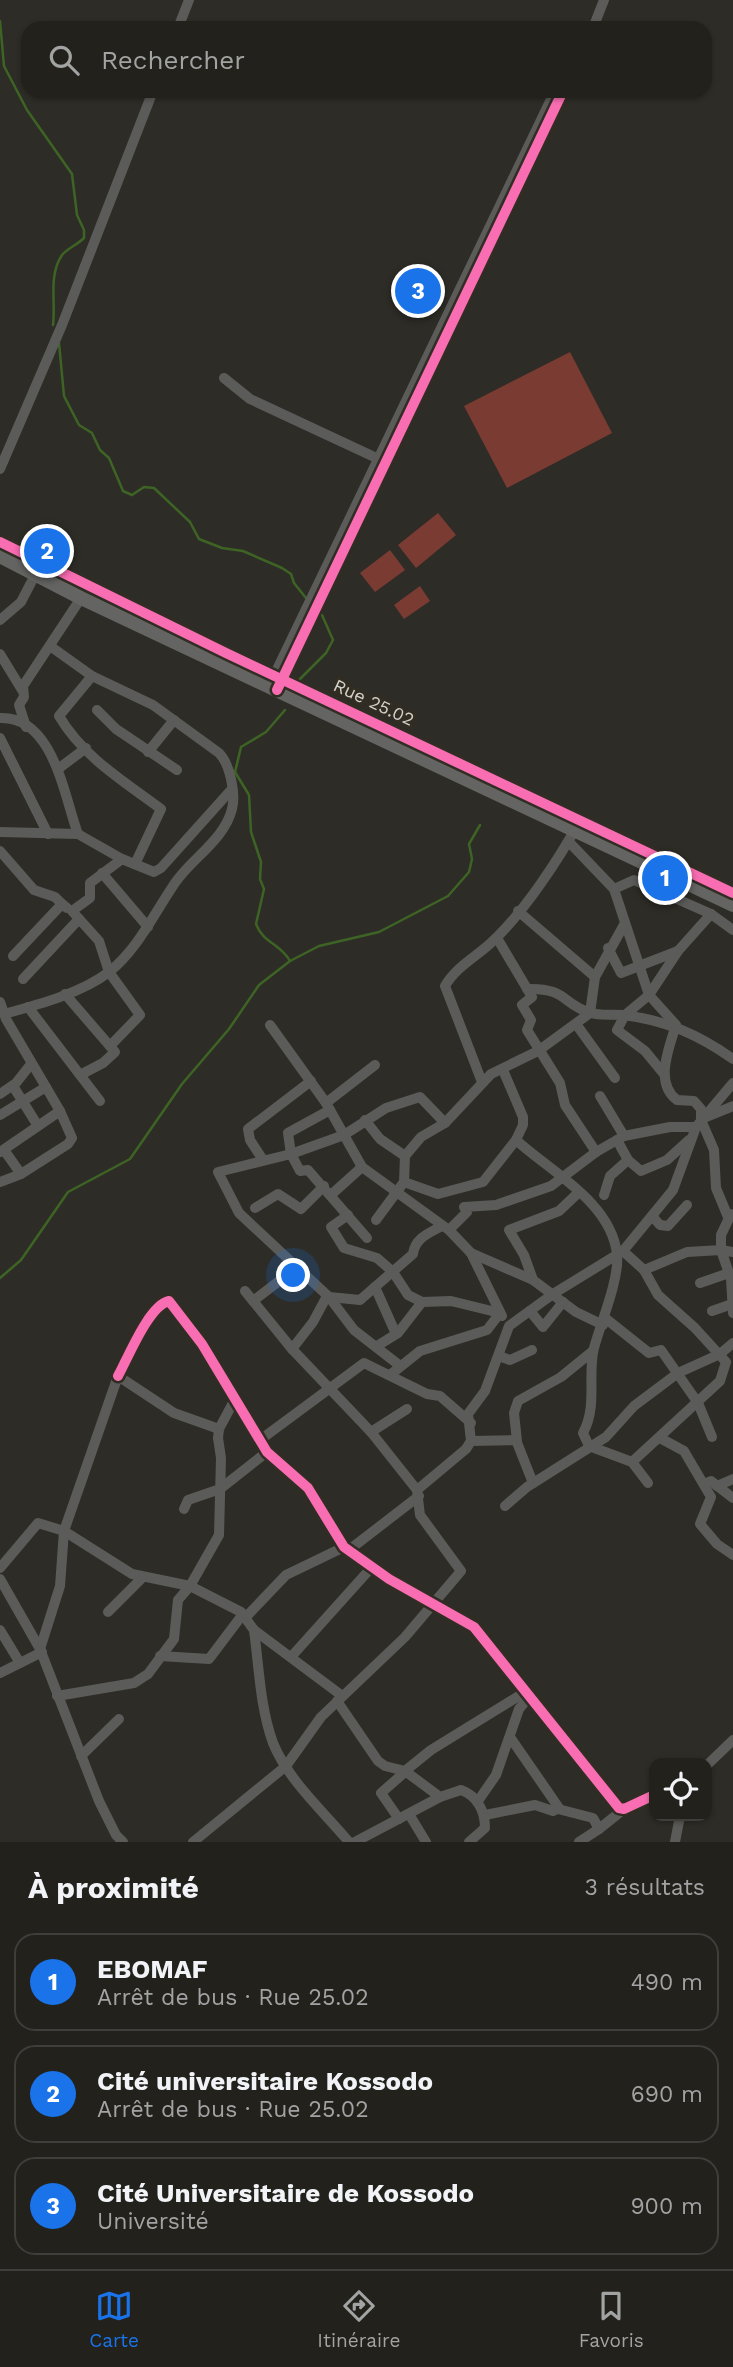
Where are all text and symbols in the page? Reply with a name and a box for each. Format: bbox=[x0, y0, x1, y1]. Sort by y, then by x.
search box bbox=[21, 21, 712, 98]
icon: search bbox=[45, 41, 83, 79]
text: Rechercher bbox=[101, 45, 245, 75]
pin: 3 bbox=[395, 265, 441, 317]
pin: 2 bbox=[24, 525, 70, 577]
street label: Rue 25.02 bbox=[330, 674, 418, 730]
pin: 1 bbox=[642, 852, 688, 904]
your location bbox=[276, 1258, 310, 1292]
map controls bbox=[649, 1758, 712, 1821]
button: locate bbox=[649, 1758, 712, 1821]
text: À proximité bbox=[28, 1870, 199, 1905]
text: 3 résultats bbox=[585, 1874, 705, 1901]
text: EBOMAF bbox=[97, 1954, 208, 1984]
text: 1 bbox=[48, 1969, 58, 1996]
text: 490 m bbox=[631, 1969, 703, 1996]
text: Arrêt de bus · Rue 25.02 bbox=[97, 1984, 369, 2011]
text: Cité universitaire Kossodo bbox=[97, 2066, 433, 2096]
text: 2 bbox=[46, 2081, 60, 2108]
text: 690 m bbox=[631, 2081, 703, 2108]
text: Arrêt de bus · Rue 25.02 bbox=[97, 2096, 369, 2123]
text: Cité Universitaire de Kossodo bbox=[97, 2178, 474, 2208]
text: 3 bbox=[46, 2193, 60, 2220]
text: 900 m bbox=[630, 2193, 703, 2220]
text: Université bbox=[97, 2208, 209, 2235]
tab: Carte bbox=[89, 2287, 139, 2352]
tab: Itinéraire bbox=[317, 2287, 400, 2352]
tab: Favoris bbox=[579, 2287, 644, 2352]

